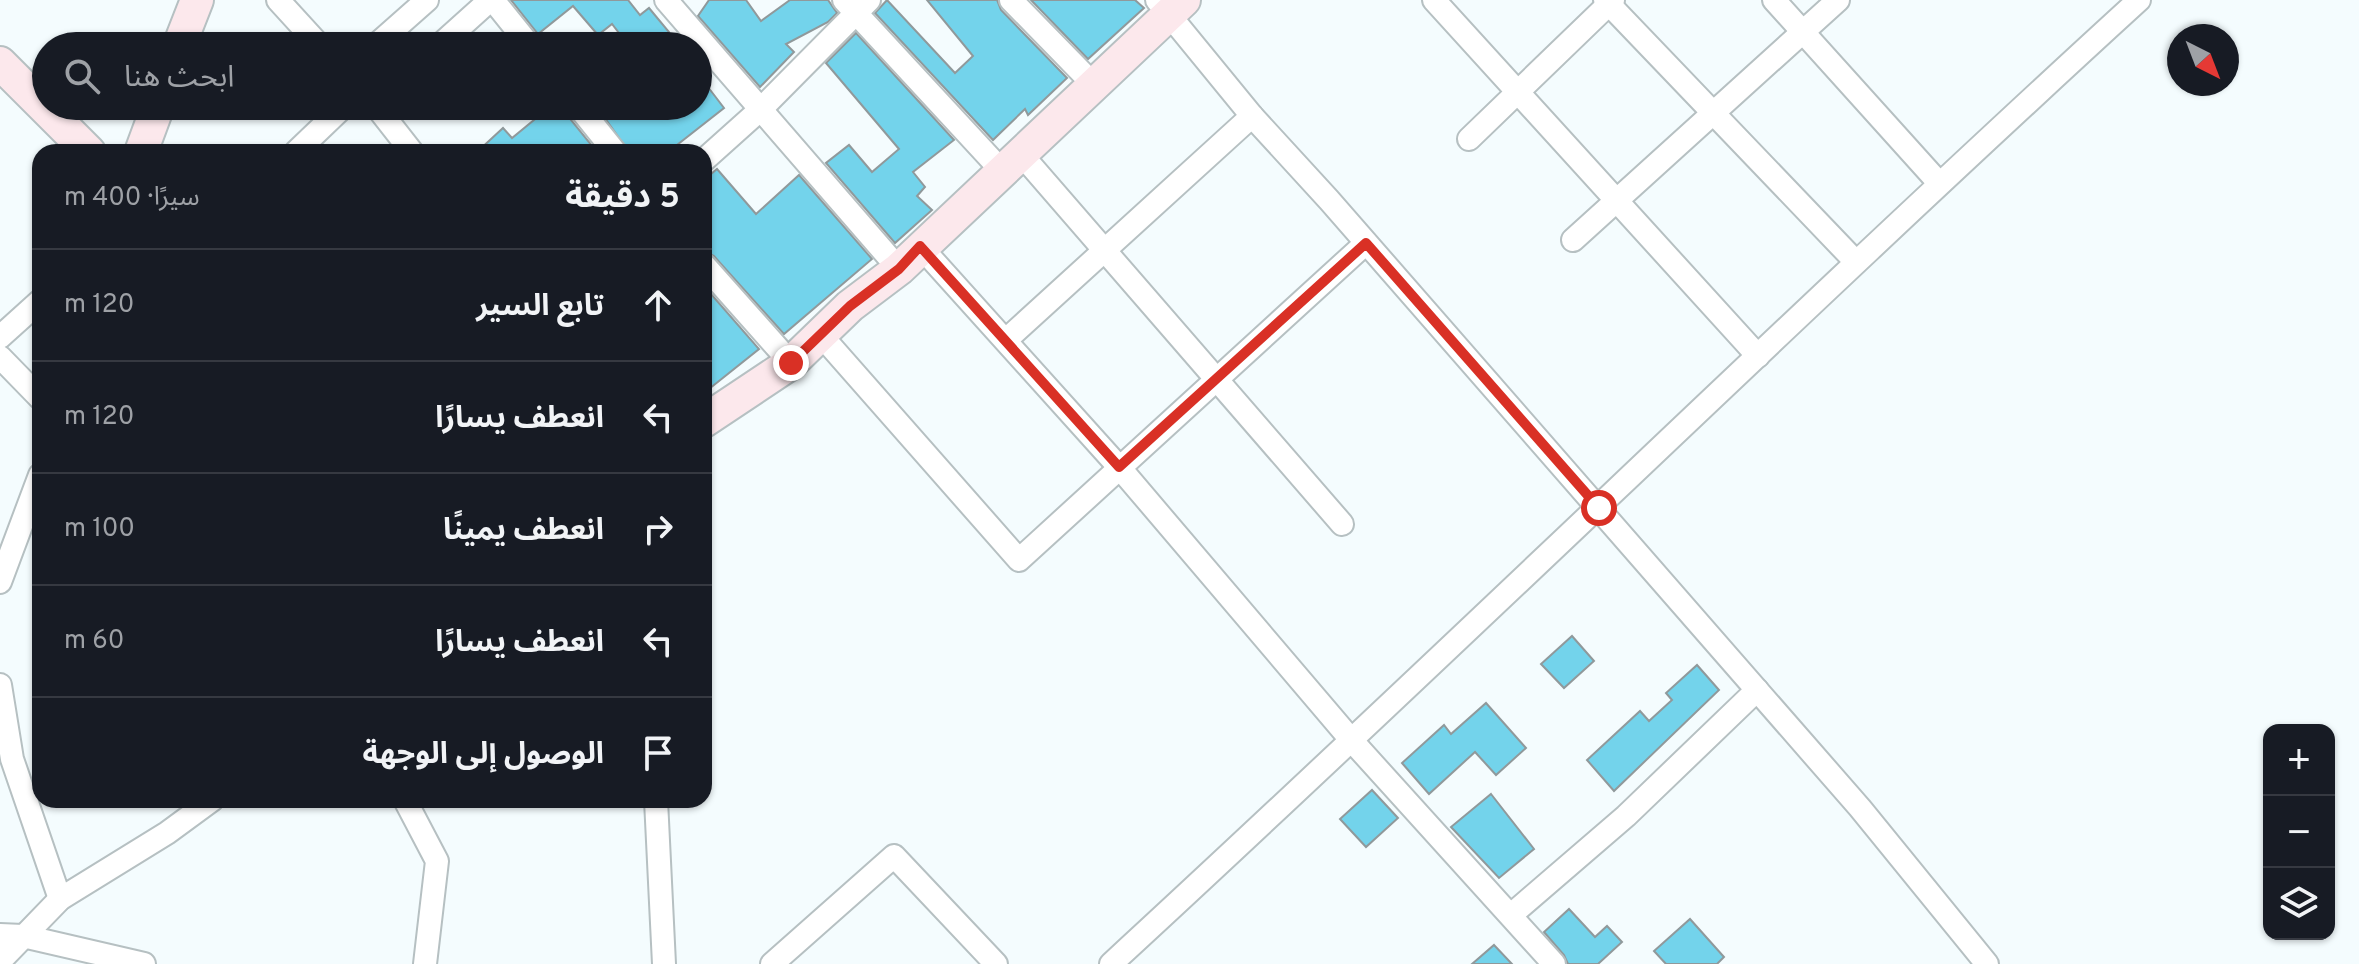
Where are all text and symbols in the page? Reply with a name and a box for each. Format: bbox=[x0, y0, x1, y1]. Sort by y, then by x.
north arrow bbox=[2167, 24, 2239, 96]
search box bbox=[32, 32, 712, 120]
icon: search bbox=[60, 54, 104, 98]
text: ابحث هنا bbox=[124, 60, 234, 97]
text: 5 دقيقة bbox=[565, 177, 680, 220]
text: سيرًا · 400 m bbox=[64, 182, 200, 215]
icon: ahead bbox=[636, 283, 680, 327]
text: 120 m bbox=[64, 289, 134, 322]
text: تابع السير bbox=[476, 289, 604, 326]
route end bbox=[773, 345, 809, 381]
icon: left bbox=[636, 395, 680, 439]
text: 120 m bbox=[64, 401, 134, 434]
text: انعطف يسارًا bbox=[435, 401, 604, 438]
route start bbox=[1581, 490, 1617, 526]
icon: right bbox=[636, 507, 680, 551]
text: 100 m bbox=[64, 513, 135, 546]
text: انعطف يمينًا bbox=[443, 513, 604, 550]
icon: left bbox=[636, 619, 680, 663]
text: 60 m bbox=[64, 625, 124, 658]
text: انعطف يسارًا bbox=[435, 625, 604, 662]
map controls bbox=[2263, 724, 2335, 940]
button: + bbox=[2263, 724, 2335, 796]
icon: arrive bbox=[636, 731, 680, 775]
text: الوصول إلى الوجهة bbox=[362, 737, 604, 774]
button: − bbox=[2263, 796, 2335, 868]
button: layers bbox=[2263, 868, 2335, 940]

